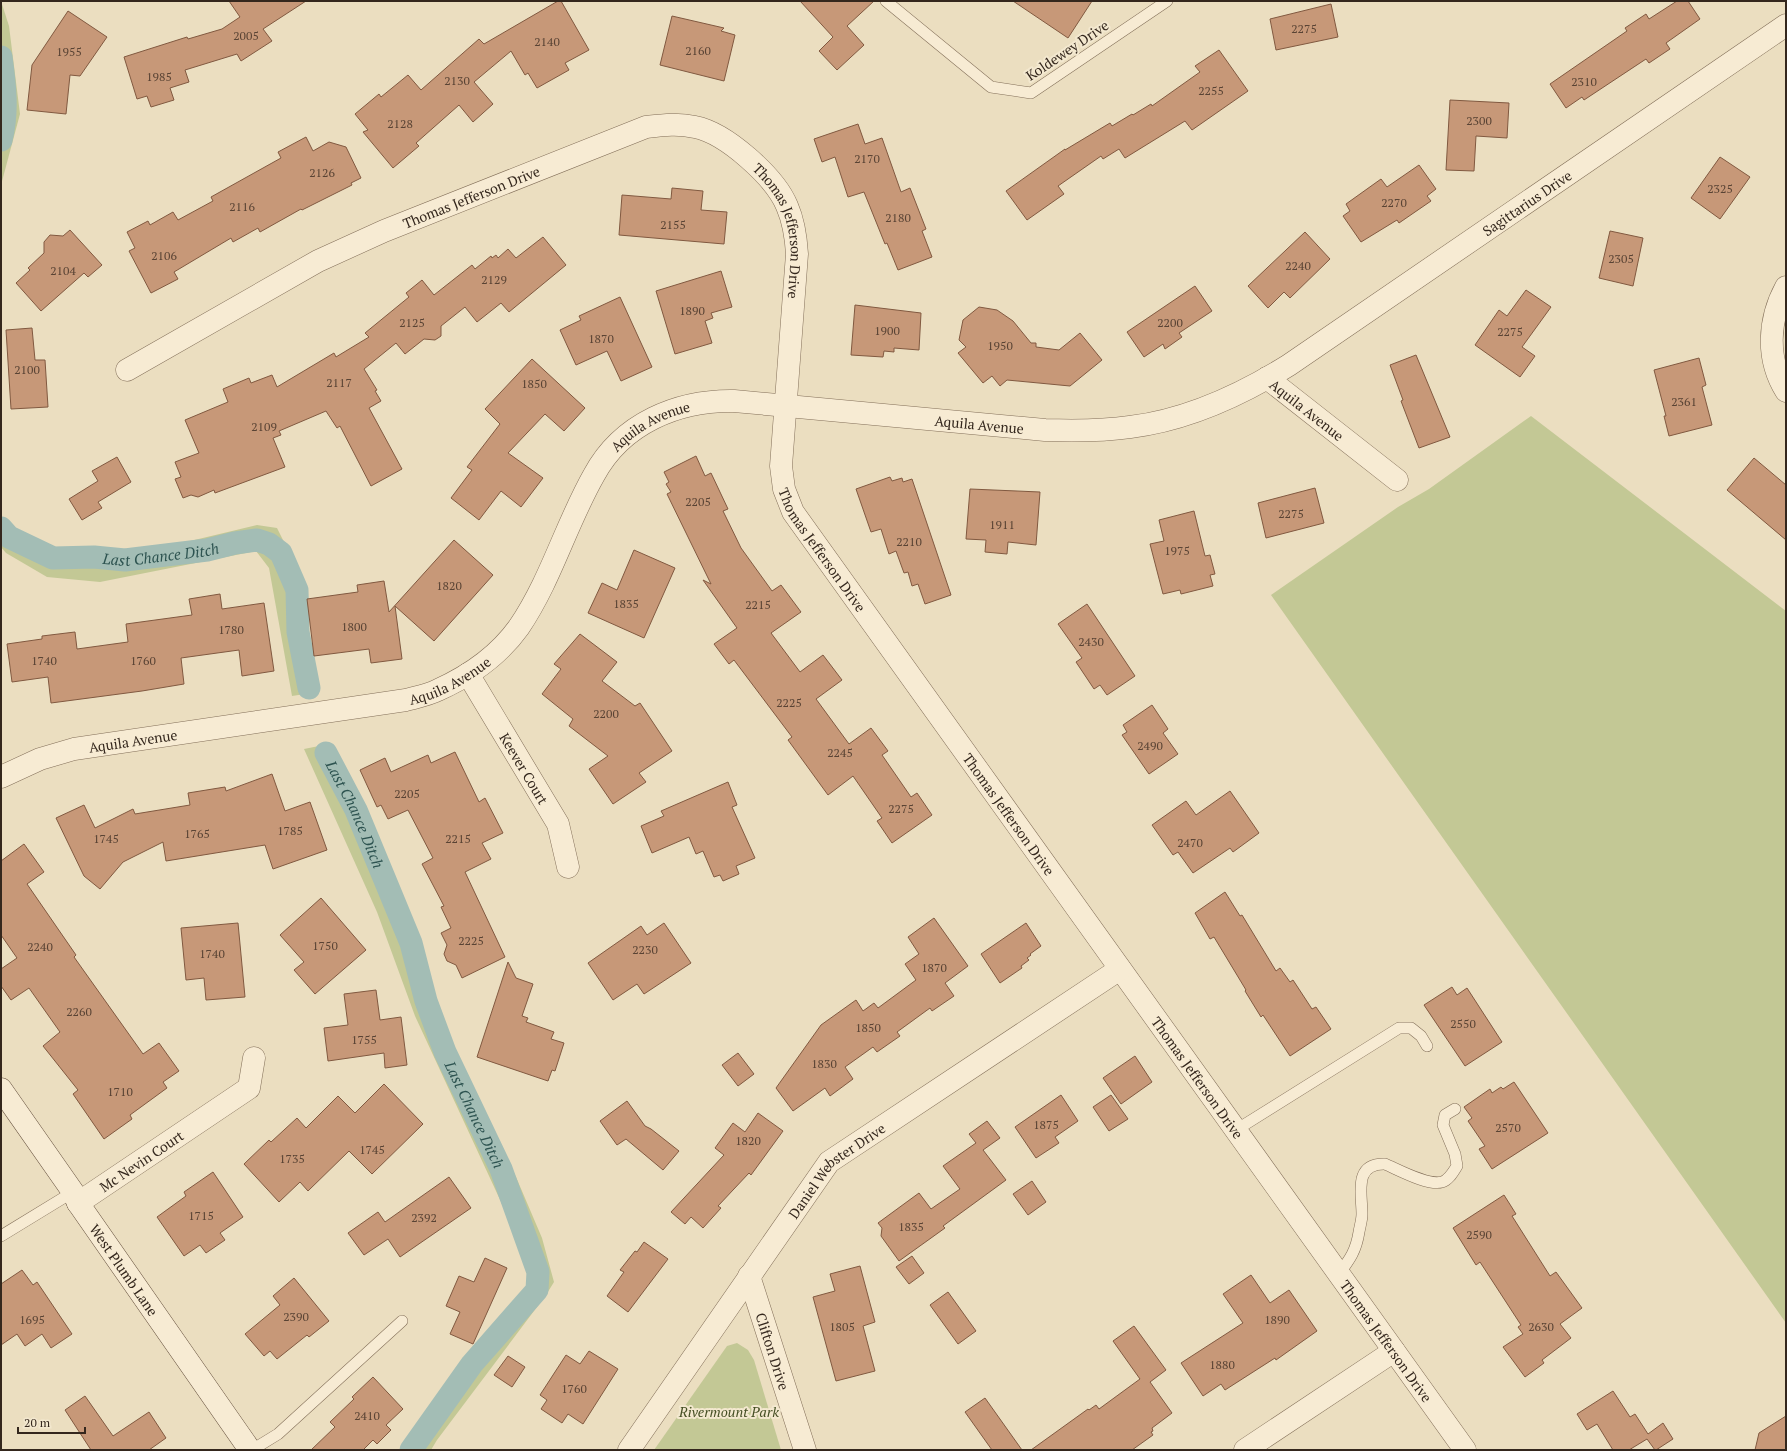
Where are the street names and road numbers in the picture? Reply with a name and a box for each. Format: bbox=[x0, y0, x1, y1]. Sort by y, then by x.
street label: Koldewey Drive bbox=[1022, 15, 1112, 85]
street label: Thomas Jefferson Drive bbox=[749, 158, 807, 299]
street label: Thomas Jefferson Drive bbox=[400, 161, 542, 232]
street label: Sagittarius Drive bbox=[1478, 165, 1575, 240]
street label: Aquila Avenue bbox=[1266, 374, 1348, 445]
street label: Aquila Avenue bbox=[606, 396, 692, 455]
street label: Aquila Avenue bbox=[934, 410, 1025, 437]
street label: Thomas Jefferson Drive bbox=[775, 485, 871, 615]
street label: Aquila Avenue bbox=[407, 652, 494, 708]
street label: Aquila Avenue bbox=[87, 724, 179, 756]
street label: Keever Court bbox=[496, 729, 554, 808]
street label: Thomas Jefferson Drive bbox=[959, 749, 1059, 879]
street label: Thomas Jefferson Drive bbox=[1148, 1012, 1248, 1142]
street label: Daniel Webster Drive bbox=[783, 1118, 889, 1222]
street label: Mc Nevin Court bbox=[95, 1125, 187, 1196]
street label: West Plumb Lane bbox=[86, 1220, 163, 1319]
street label: Thomas Jefferson Drive bbox=[1336, 1276, 1437, 1405]
street label: Clifton Drive bbox=[752, 1310, 795, 1392]

